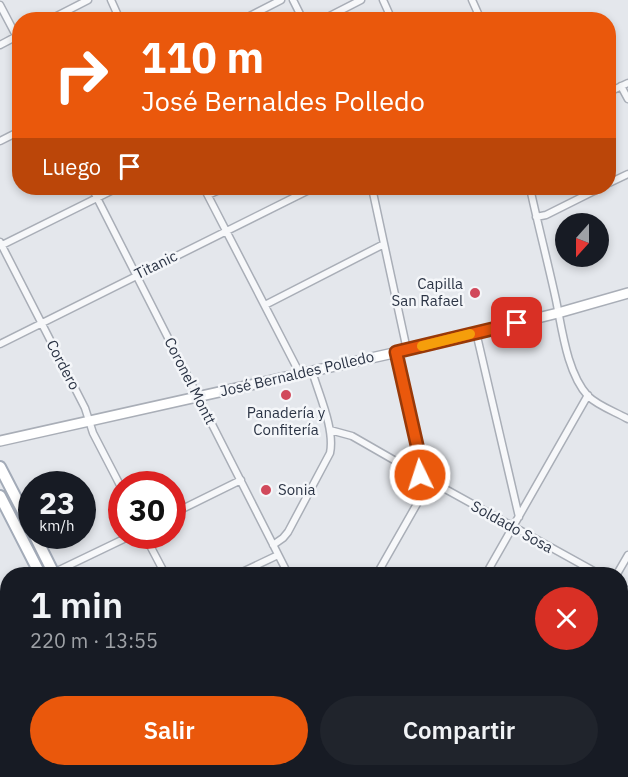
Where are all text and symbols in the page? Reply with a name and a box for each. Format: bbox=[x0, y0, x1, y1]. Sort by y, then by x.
text: 110 m bbox=[141, 30, 264, 85]
icon: right bbox=[42, 36, 120, 114]
text: José Bernaldes Polledo bbox=[141, 83, 425, 118]
icon: arrive bbox=[113, 150, 146, 183]
text: Luego bbox=[42, 152, 101, 181]
north arrow bbox=[555, 213, 609, 267]
map controls bbox=[555, 213, 609, 267]
street label: Titanic bbox=[131, 246, 181, 283]
place label: Capilla San Rafael bbox=[392, 274, 463, 310]
marker: Capilla San Rafael bbox=[468, 286, 482, 300]
pin bbox=[491, 297, 542, 348]
icon: arrive bbox=[500, 306, 533, 339]
street label: Coronel Montt bbox=[160, 334, 221, 428]
street label: Cordero bbox=[42, 337, 84, 393]
street label: José Bernaldes Polledo bbox=[218, 347, 376, 401]
marker: Panadería y Confitería bbox=[279, 388, 293, 402]
place label: Panadería y Confitería bbox=[247, 403, 326, 439]
position arrow bbox=[388, 443, 452, 507]
speed limit sign: 30 bbox=[108, 471, 186, 549]
place label: Sonia bbox=[278, 480, 315, 499]
text: 23 bbox=[39, 483, 75, 522]
marker: Sonia bbox=[259, 483, 273, 497]
street label: Soldado Sosa bbox=[468, 496, 557, 557]
text: km/h bbox=[39, 516, 75, 535]
text: 1 min bbox=[30, 581, 123, 628]
button: close bbox=[535, 587, 598, 650]
text: 220 m · 13:55 bbox=[30, 627, 158, 654]
button: Salir bbox=[30, 696, 308, 765]
button: Compartir bbox=[320, 696, 598, 765]

